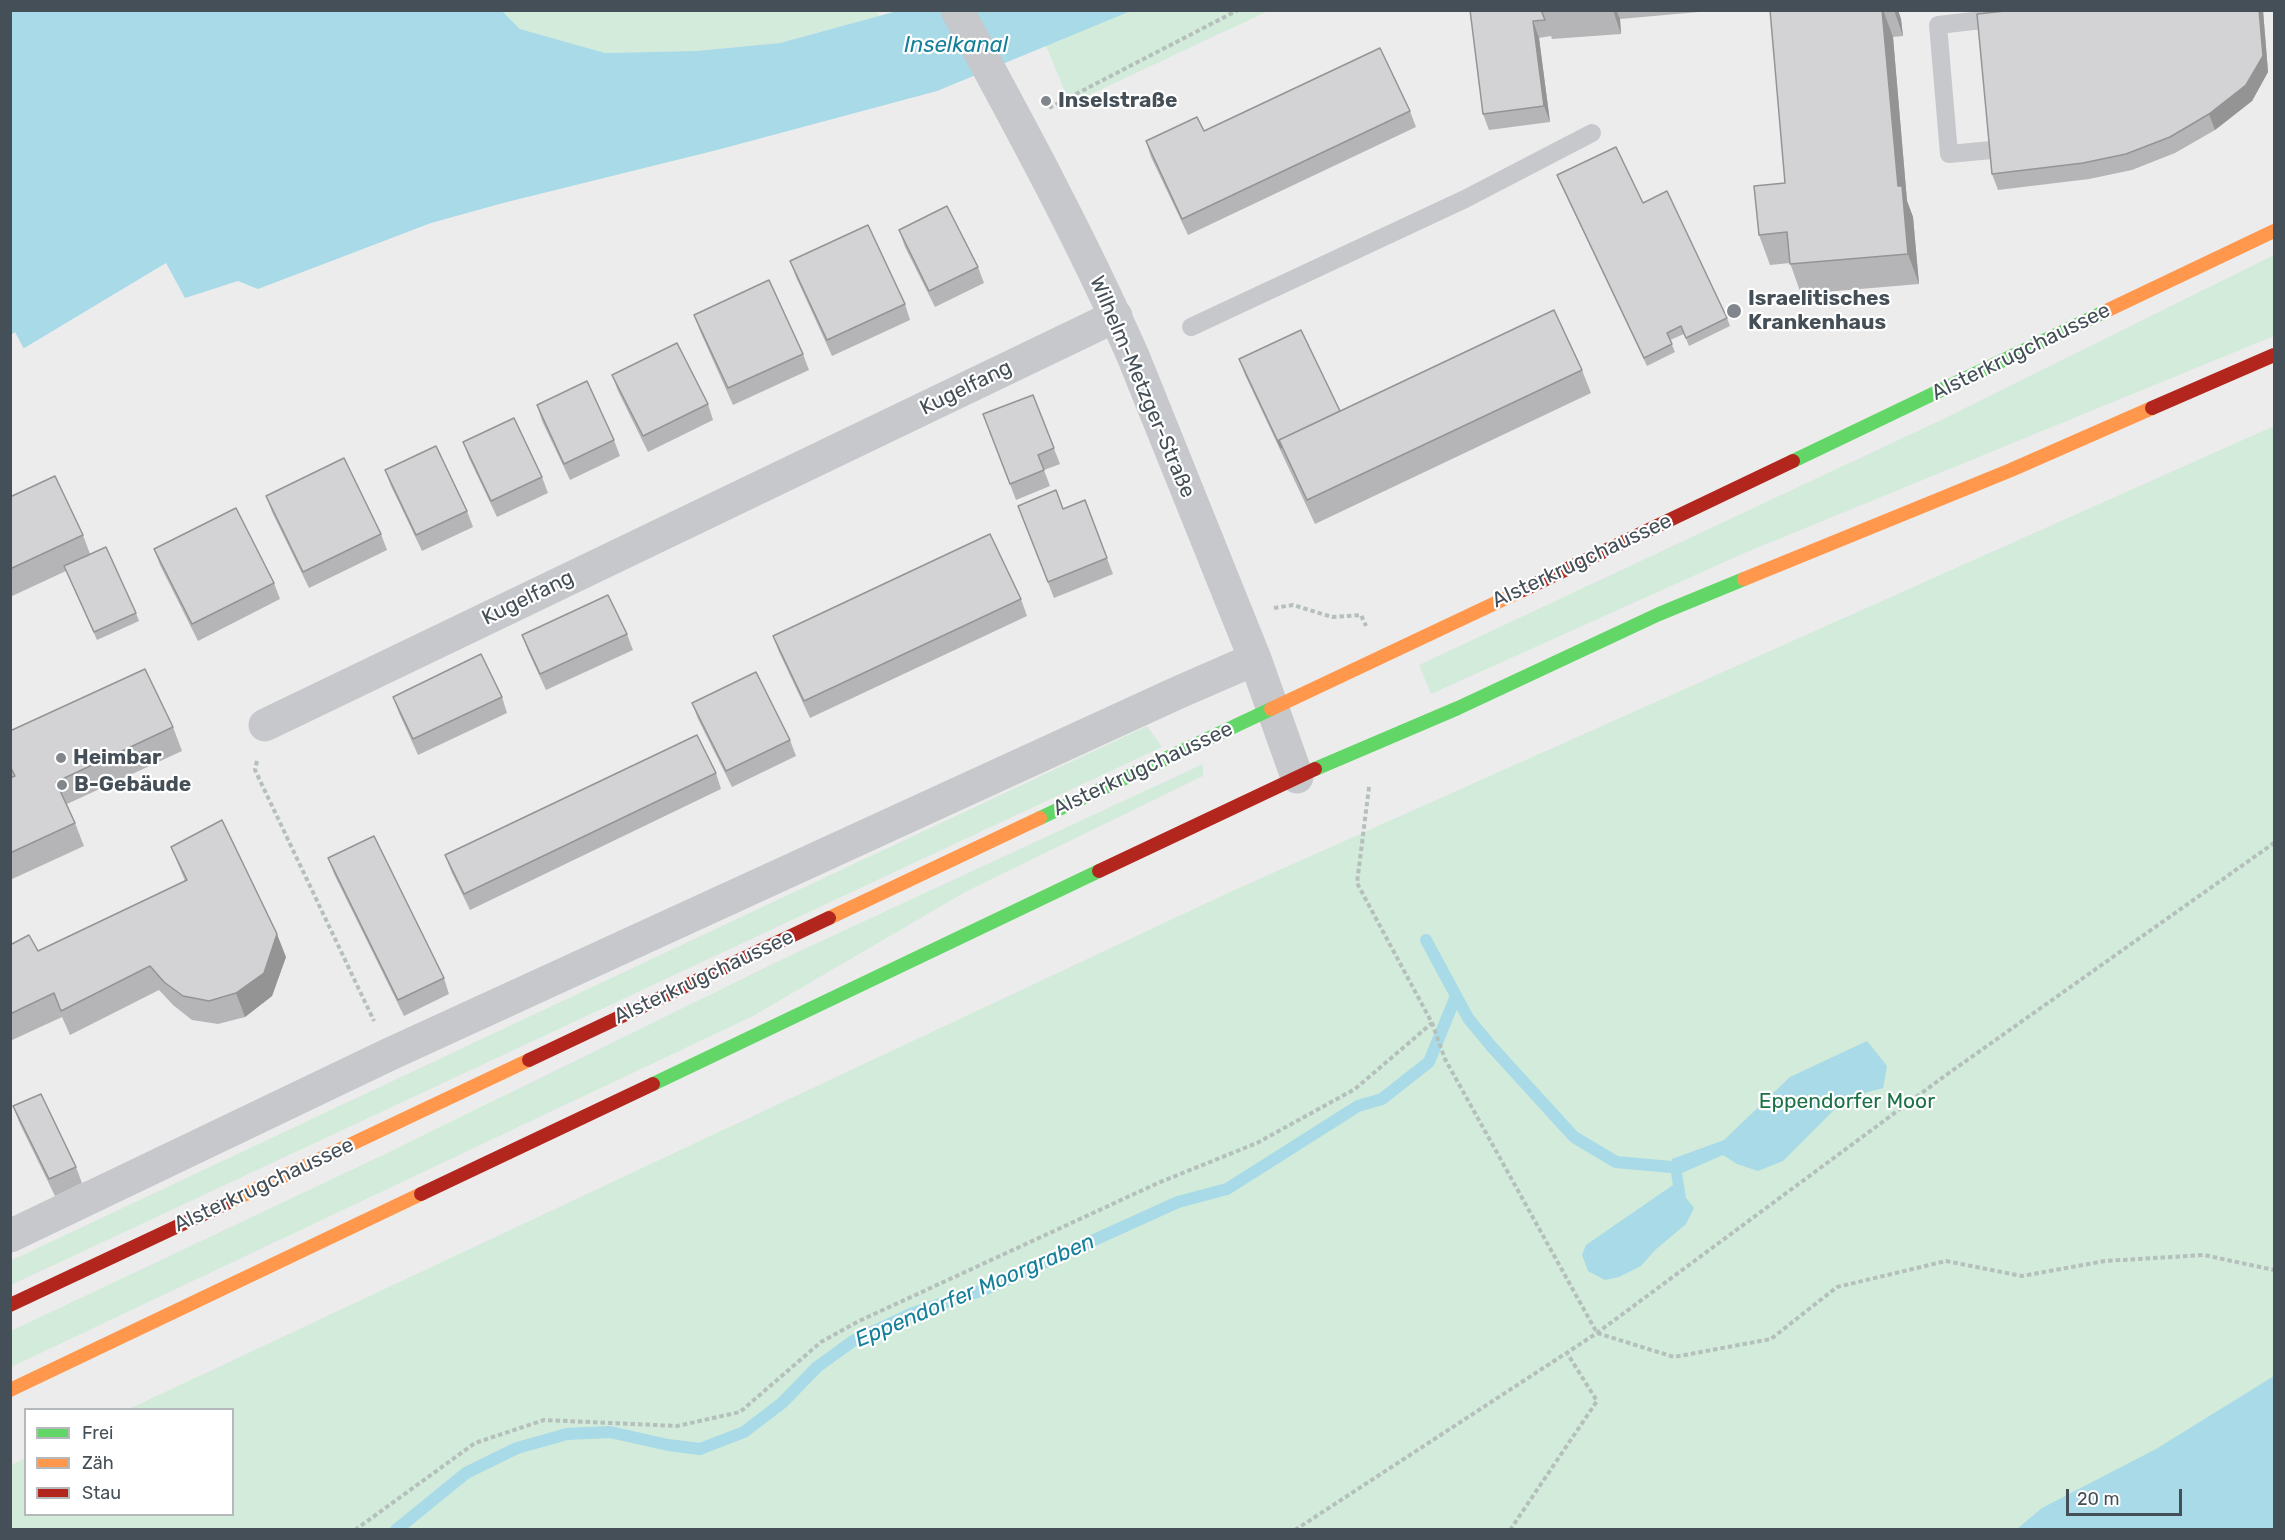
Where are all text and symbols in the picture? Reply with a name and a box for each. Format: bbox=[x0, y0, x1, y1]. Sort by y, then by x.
water label: Inselkanal bbox=[904, 33, 1008, 59]
place label: Inselstraße bbox=[1058, 88, 1177, 114]
marker: Inselstraße bbox=[1039, 94, 1053, 108]
street label: Wilhelm-Metzger-Straße bbox=[1084, 272, 1200, 502]
place label: Israelitisches Krankenhaus bbox=[1748, 286, 1890, 336]
street label: Alsterkrugchaussee bbox=[1928, 298, 2114, 406]
marker: Israelitisches Krankenhaus bbox=[1725, 302, 1743, 320]
street label: Kugelfang bbox=[916, 355, 1016, 421]
street label: Alsterkrugchaussee bbox=[1488, 508, 1676, 614]
street label: Kugelfang bbox=[478, 565, 578, 631]
street label: Alsterkrugchaussee bbox=[1049, 716, 1237, 822]
place label: Heimbar bbox=[73, 745, 162, 771]
marker: Heimbar bbox=[54, 751, 68, 765]
place label: B-Gebäude bbox=[74, 772, 191, 798]
marker: B-Gebäude bbox=[55, 778, 69, 792]
street label: Alsterkrugchaussee bbox=[610, 924, 798, 1030]
park label: Eppendorfer Moor bbox=[1759, 1089, 1935, 1115]
street label: Alsterkrugchaussee bbox=[170, 1132, 358, 1238]
water label: Eppendorfer Moorgraben bbox=[851, 1229, 1099, 1353]
legend bbox=[24, 1408, 234, 1516]
text: Frei bbox=[82, 1422, 113, 1444]
text: Zäh bbox=[82, 1452, 114, 1474]
scale bar bbox=[2069, 1477, 2184, 1515]
text: Stau bbox=[82, 1482, 121, 1504]
text: 20 m bbox=[2077, 1488, 2119, 1510]

